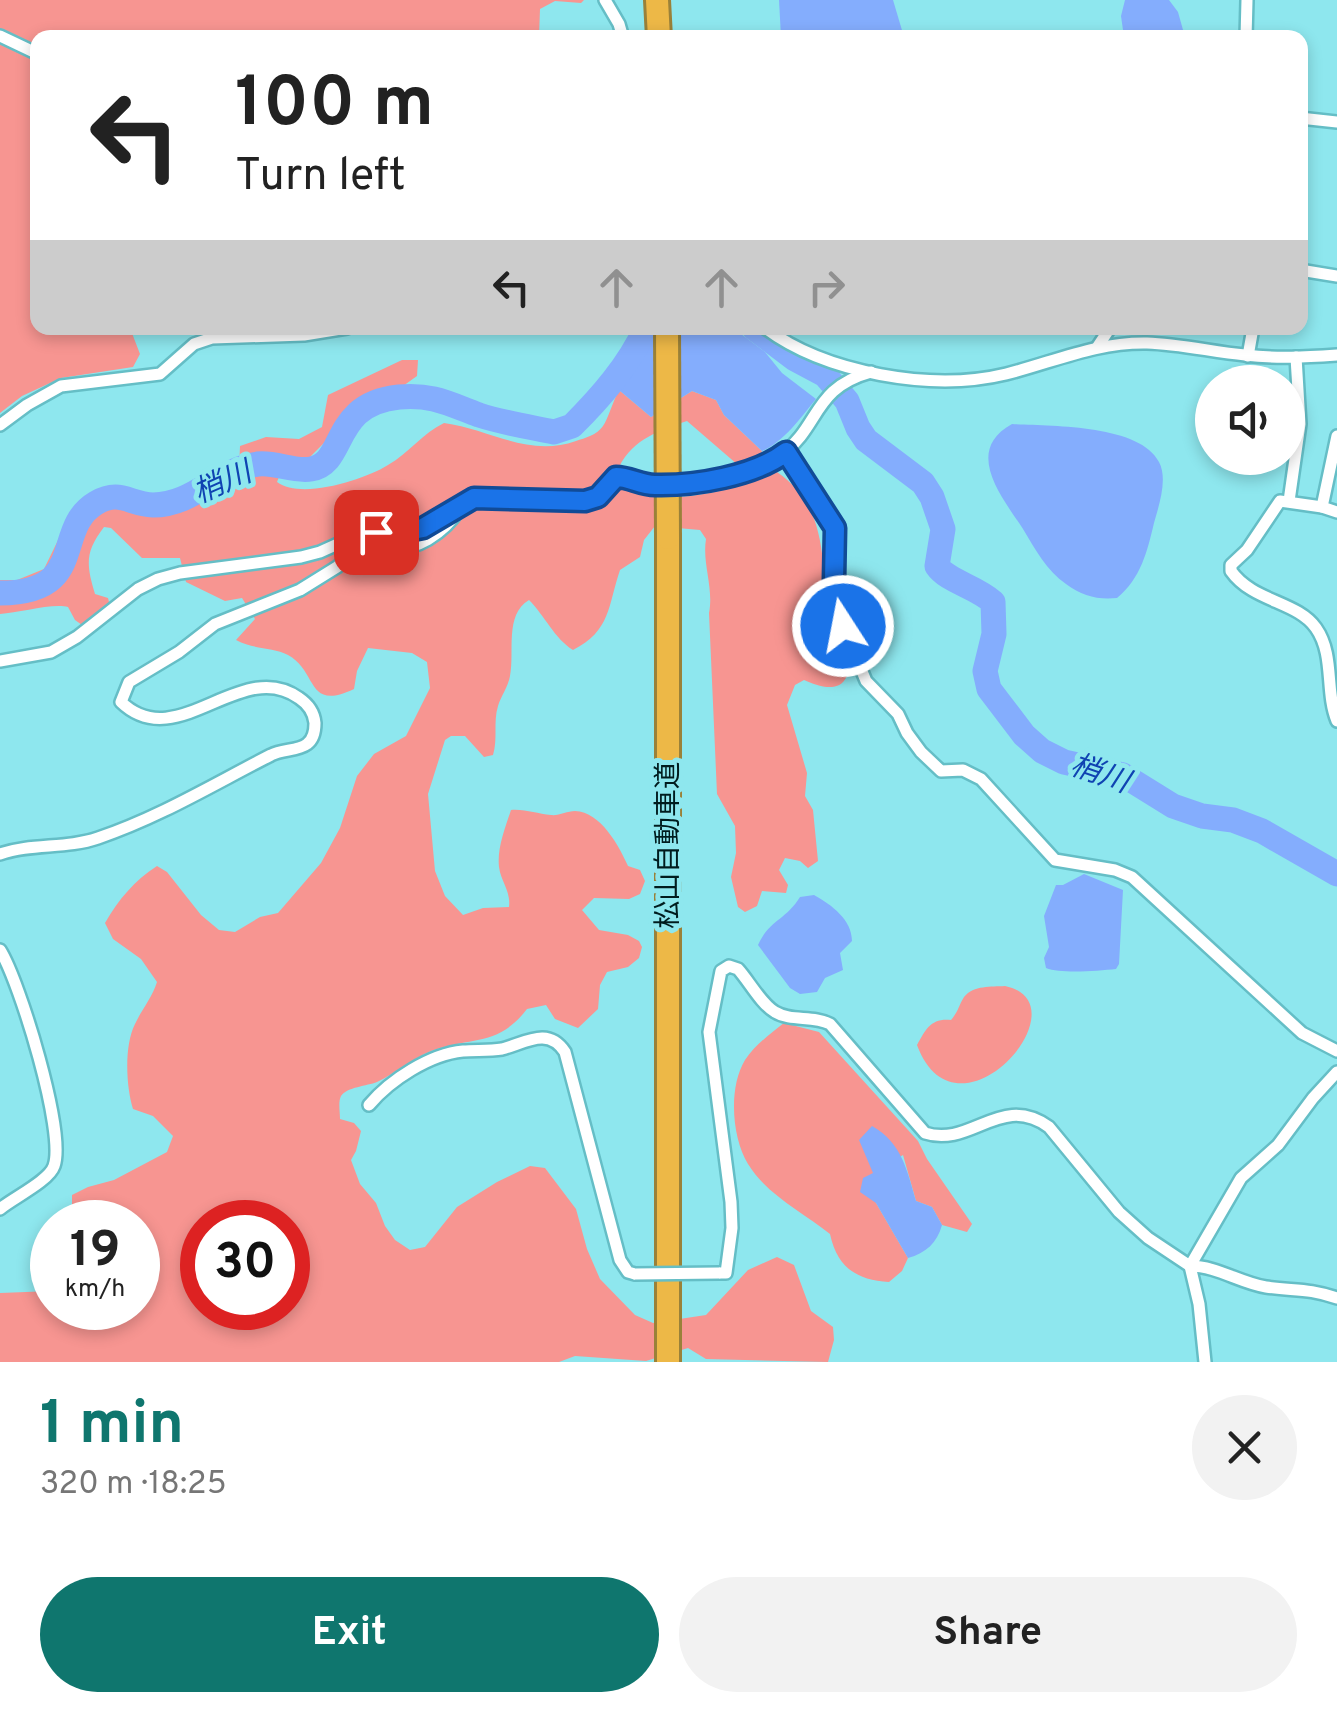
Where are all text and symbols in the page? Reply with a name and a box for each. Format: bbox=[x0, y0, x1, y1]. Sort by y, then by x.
text: 100 m bbox=[235, 62, 434, 151]
icon: left bbox=[70, 70, 200, 200]
text: Turn left bbox=[235, 149, 406, 206]
icon: left bbox=[484, 260, 539, 315]
icon: ahead bbox=[589, 260, 644, 315]
icon: ahead bbox=[694, 260, 749, 315]
icon: right bbox=[799, 260, 854, 315]
map controls bbox=[1195, 365, 1305, 475]
button: sound bbox=[1195, 365, 1305, 475]
water label: 梢川 bbox=[188, 454, 261, 513]
pin bbox=[334, 490, 419, 575]
icon: arrive bbox=[349, 505, 404, 560]
position arrow bbox=[791, 574, 895, 678]
water label: 梢川 bbox=[1065, 748, 1136, 804]
street label: 松山自動車道 bbox=[652, 761, 688, 929]
speed limit sign: 30 bbox=[180, 1200, 310, 1330]
text: 19 bbox=[70, 1221, 120, 1284]
text: km/h bbox=[65, 1274, 125, 1306]
text: 1 min bbox=[40, 1389, 184, 1465]
button: close bbox=[1192, 1395, 1297, 1500]
text: 320 m · 18:25 bbox=[40, 1465, 227, 1505]
button: Exit bbox=[40, 1577, 659, 1692]
button: Share bbox=[679, 1577, 1297, 1692]

